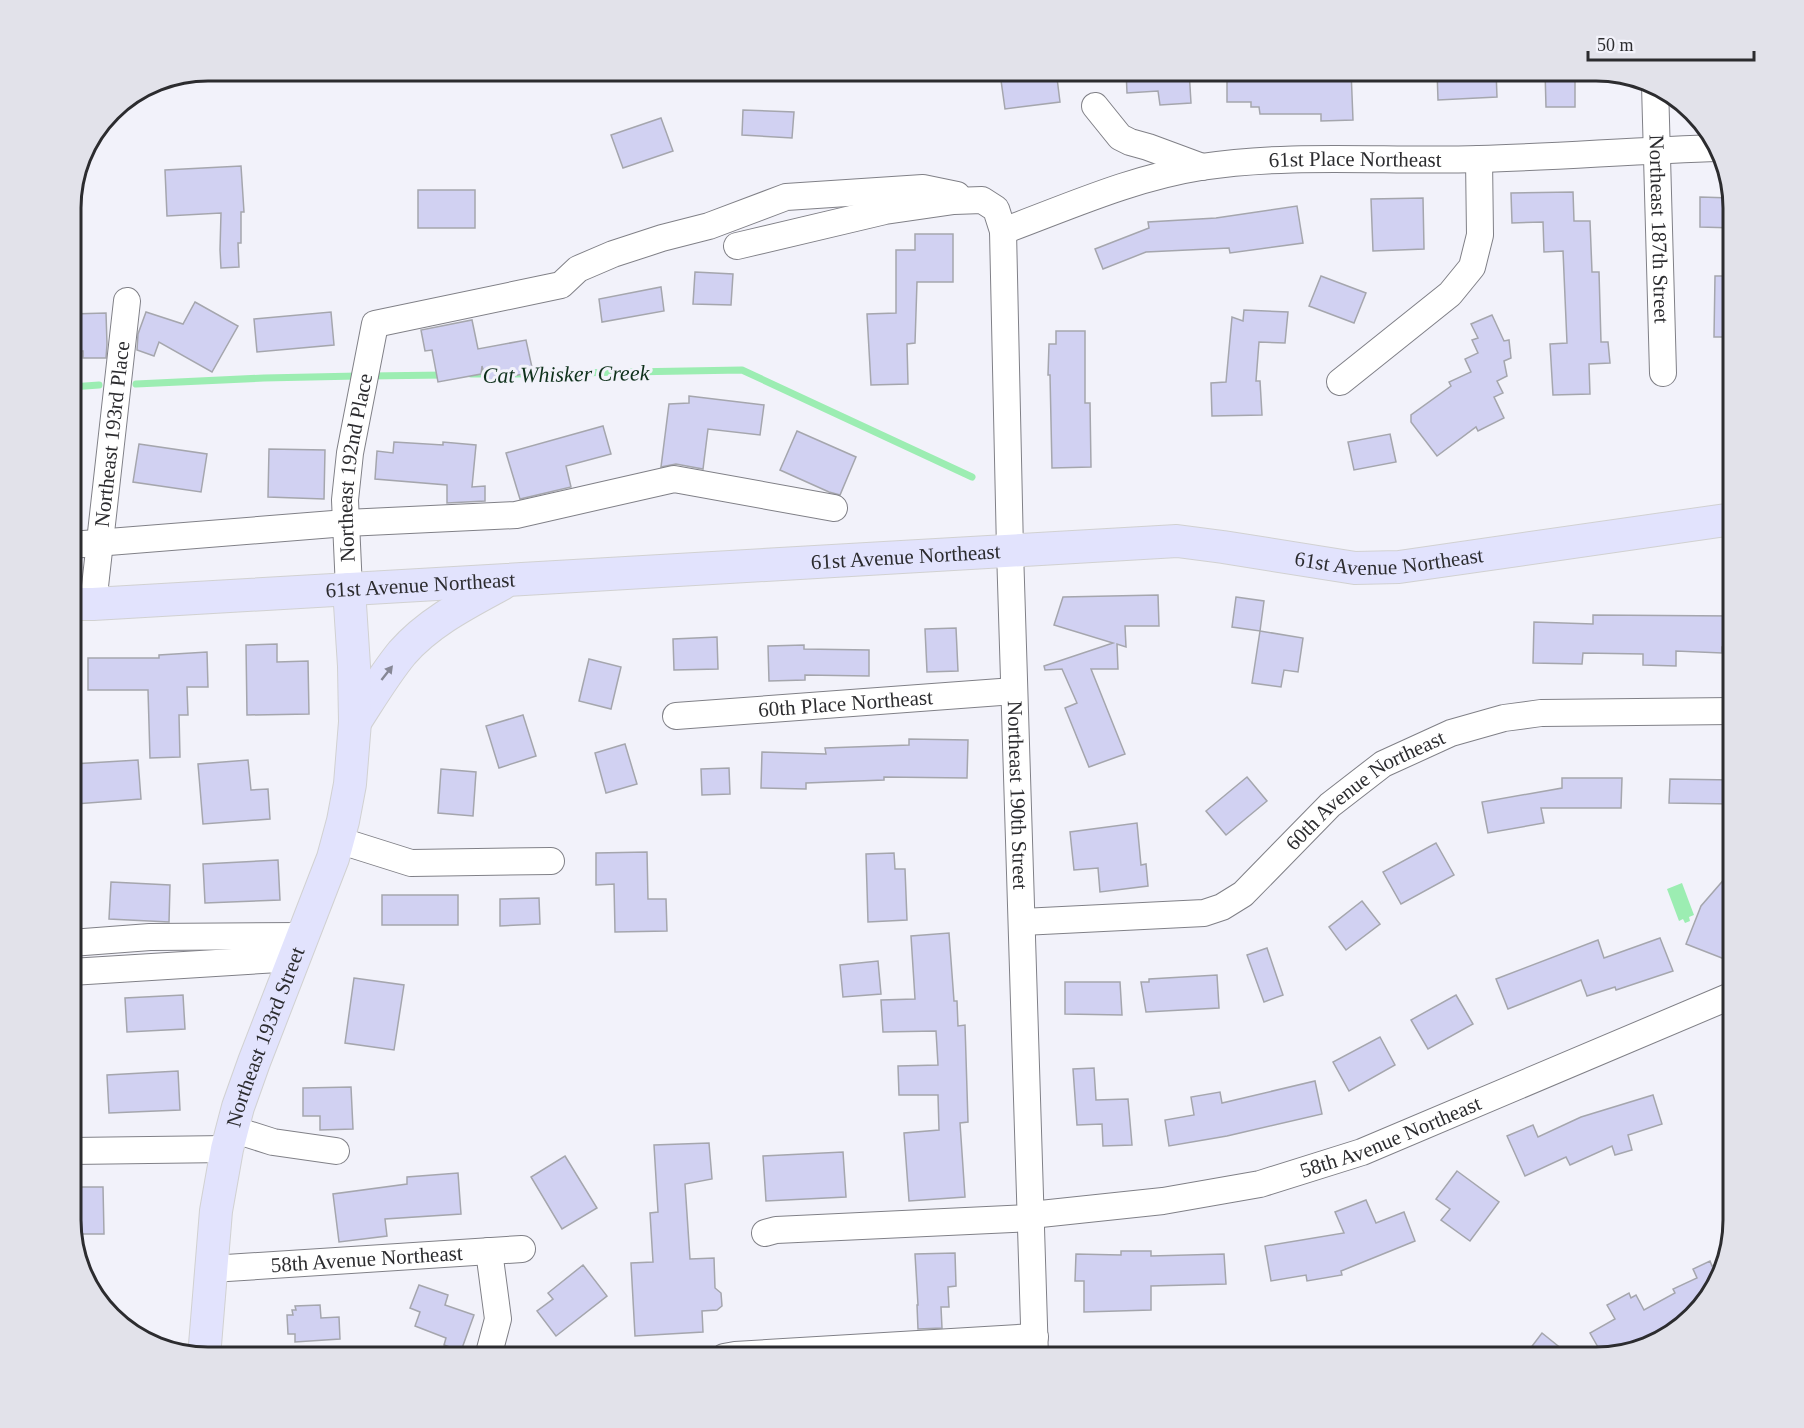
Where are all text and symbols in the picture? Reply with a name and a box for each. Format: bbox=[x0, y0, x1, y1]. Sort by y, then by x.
scale bar bbox=[1588, 24, 1754, 62]
text: 50 m bbox=[1597, 35, 1634, 55]
street label: Northeast 187th Street bbox=[1644, 134, 1674, 324]
street label: 61st Place Northeast bbox=[1268, 147, 1442, 172]
street label: Northeast 193rd Place bbox=[90, 340, 134, 528]
water label: Cat Whisker Creek bbox=[482, 360, 651, 388]
street label: Northeast 192nd Place bbox=[333, 371, 377, 563]
street label: 61st Avenue Northeast bbox=[810, 539, 1001, 574]
street label: 61st Avenue Northeast bbox=[1293, 543, 1485, 580]
street label: 61st Avenue Northeast bbox=[325, 567, 516, 602]
one-way arrow bbox=[380, 666, 392, 681]
street label: 60th Place Northeast bbox=[757, 685, 934, 722]
street label: Northeast 190th Street bbox=[1003, 700, 1033, 890]
street label: 60th Avenue Northeast bbox=[1281, 725, 1449, 855]
street label: Northeast 193rd Street bbox=[221, 943, 309, 1129]
street label: 58th Avenue Northeast bbox=[1297, 1091, 1485, 1183]
street label: 58th Avenue Northeast bbox=[270, 1241, 463, 1277]

